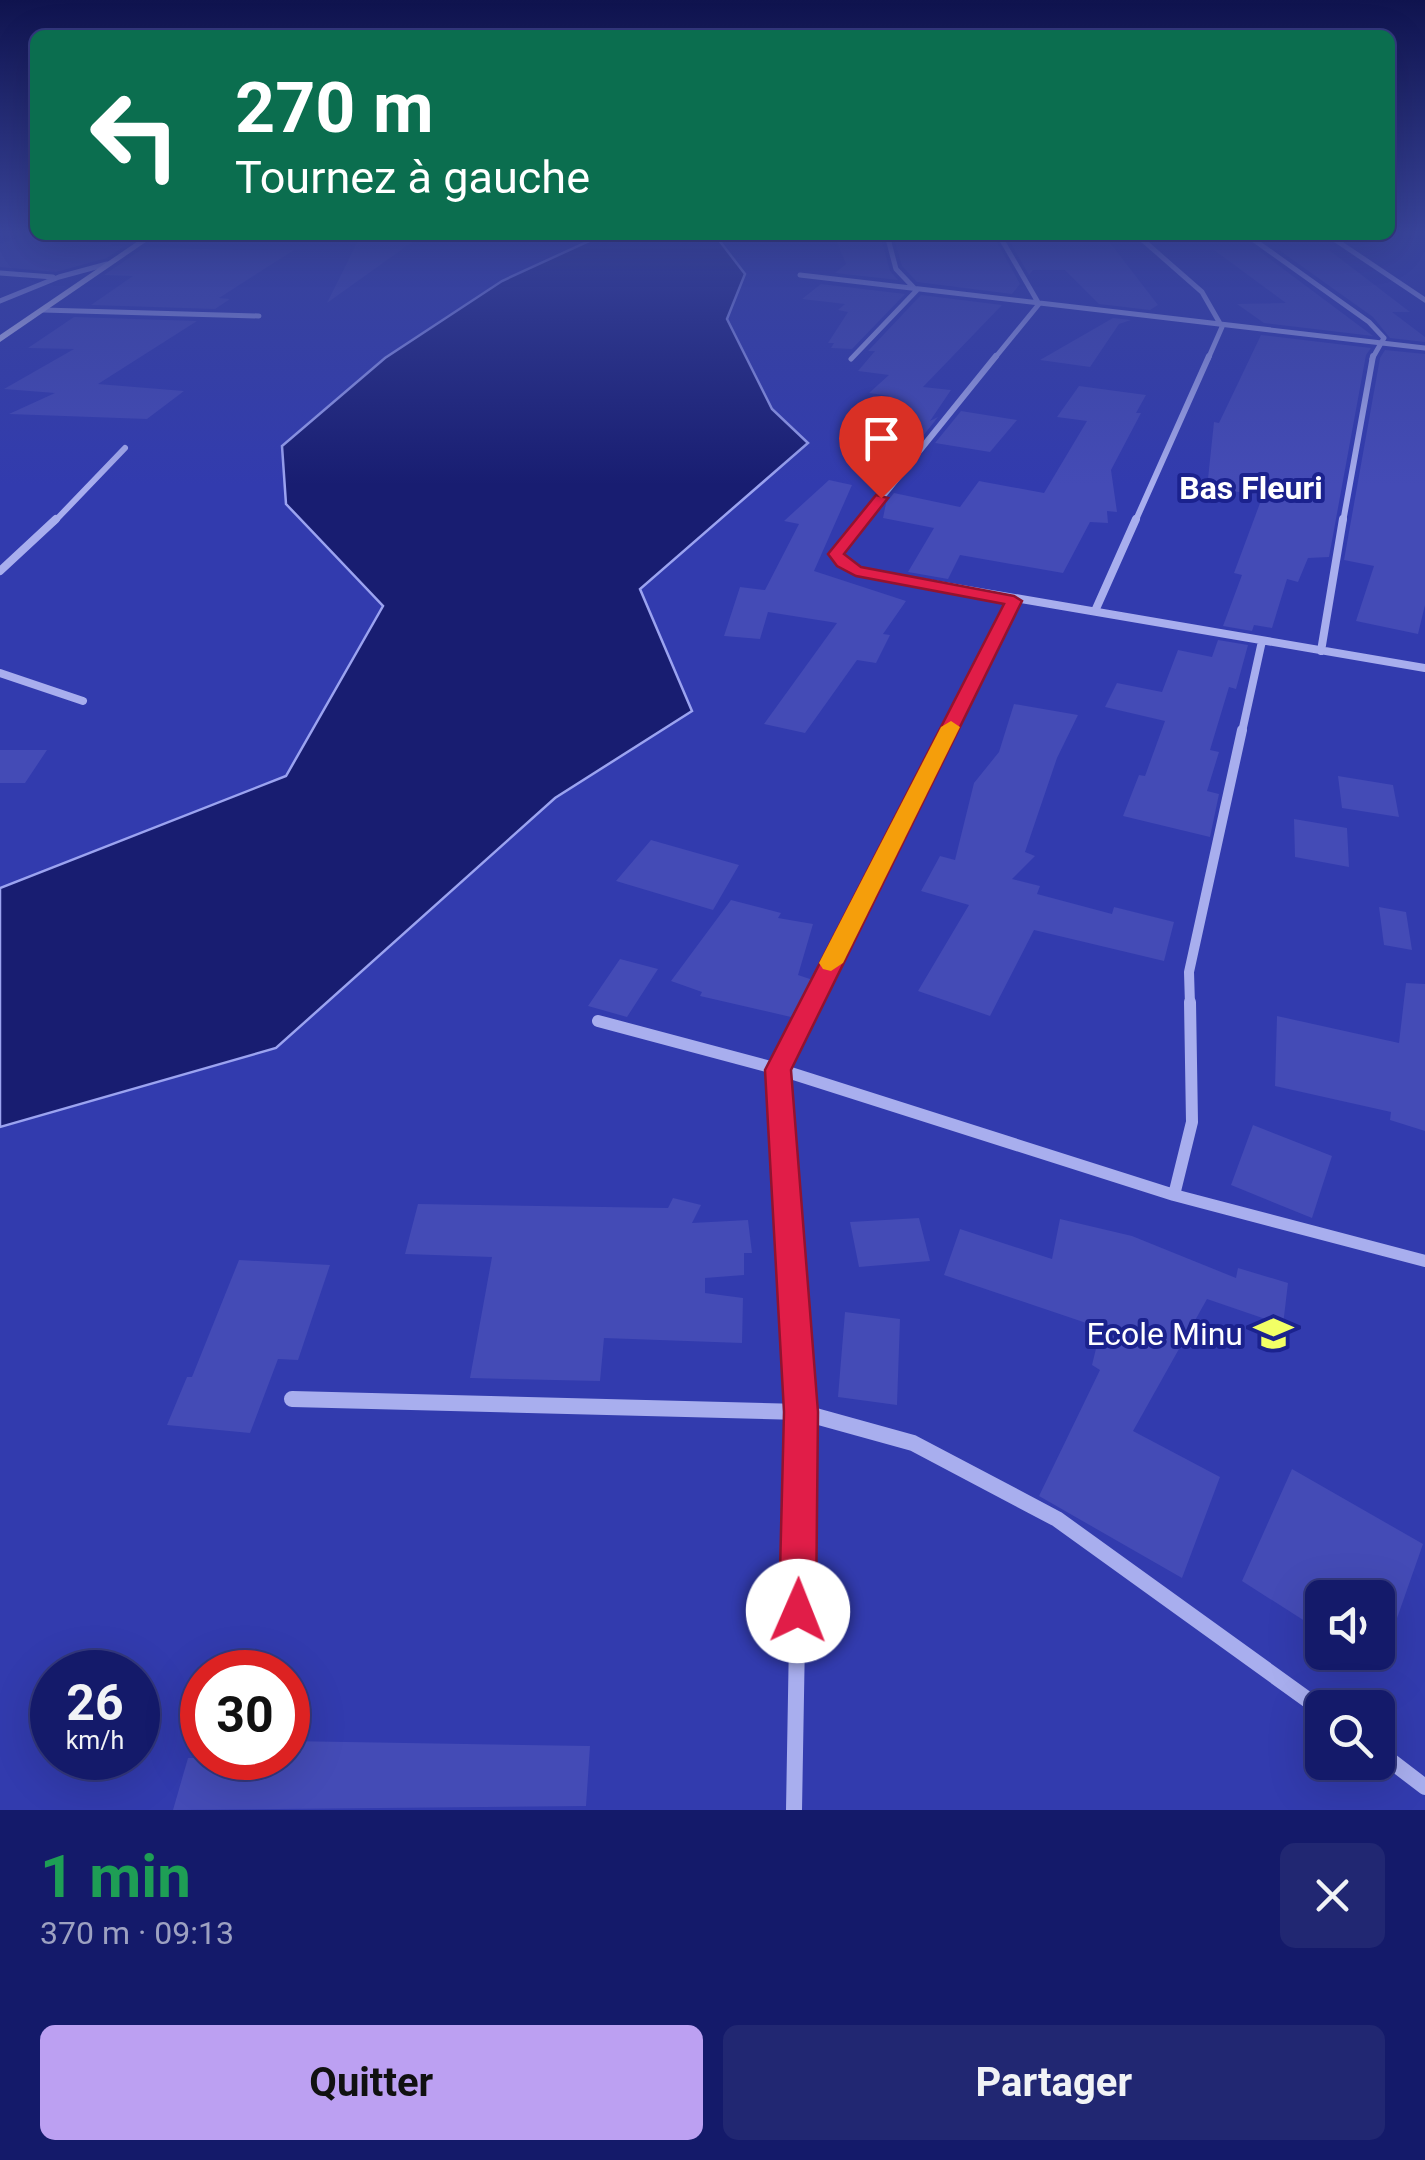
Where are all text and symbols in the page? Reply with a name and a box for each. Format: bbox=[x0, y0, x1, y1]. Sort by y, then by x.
text: 270 m bbox=[235, 67, 434, 149]
icon: left bbox=[70, 70, 200, 200]
text: Tournez à gauche bbox=[235, 151, 590, 204]
pin bbox=[839, 396, 924, 499]
icon: arrive bbox=[854, 411, 909, 466]
district label: Bas Fleuri bbox=[1179, 469, 1323, 507]
school or university icon: Ecole Minu bbox=[1252, 1313, 1294, 1355]
place label: Ecole Minu bbox=[1086, 1315, 1243, 1353]
position arrow bbox=[746, 1559, 850, 1663]
map controls bbox=[1305, 1580, 1395, 1780]
button: sound bbox=[1305, 1580, 1395, 1670]
speed limit sign: 30 bbox=[180, 1650, 310, 1780]
text: 26 bbox=[66, 1674, 124, 1732]
button: search bbox=[1305, 1690, 1395, 1780]
text: km/h bbox=[66, 1726, 124, 1755]
text: 1 min bbox=[40, 1841, 191, 1912]
button: close bbox=[1280, 1843, 1385, 1948]
text: 370 m · 09:13 bbox=[40, 1914, 234, 1952]
button: Quitter bbox=[40, 2025, 703, 2140]
button: Partager bbox=[723, 2025, 1385, 2140]

